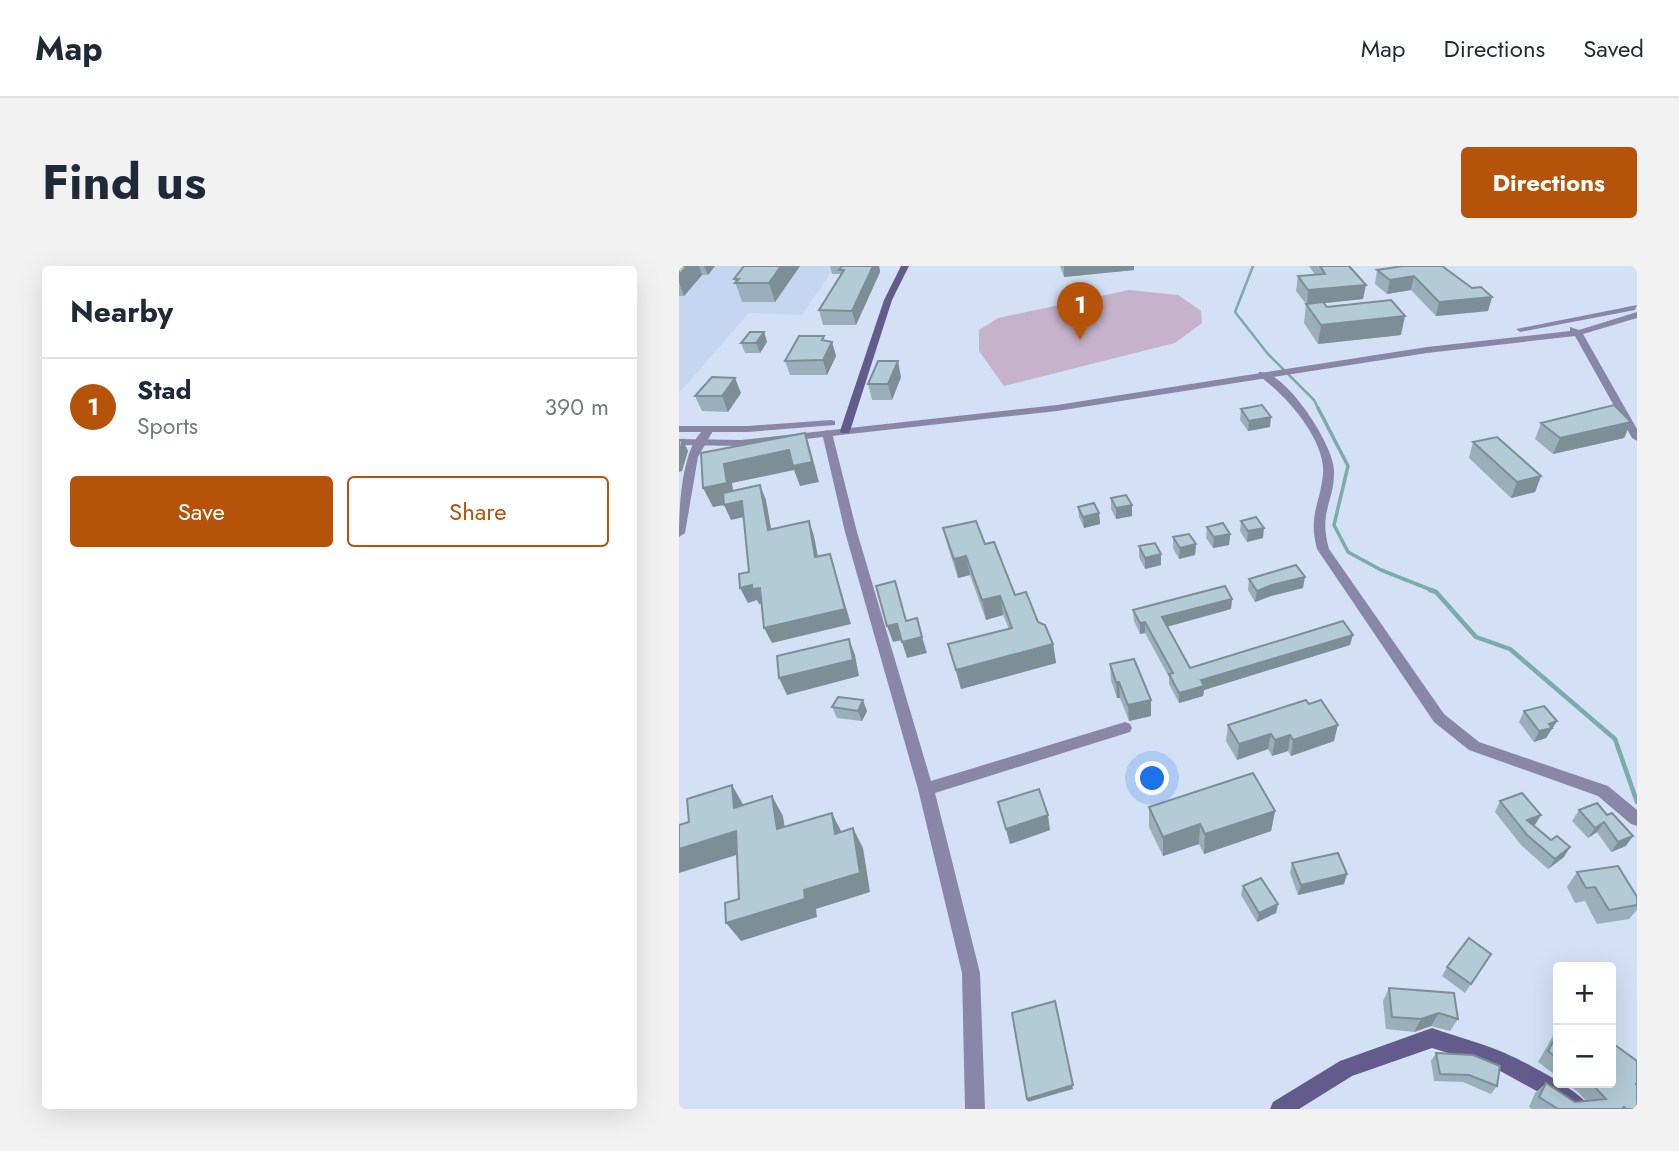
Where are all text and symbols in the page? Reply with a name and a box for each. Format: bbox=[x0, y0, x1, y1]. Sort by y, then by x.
text: Map bbox=[35, 25, 103, 72]
text: Map bbox=[1361, 31, 1406, 66]
text: Directions bbox=[1444, 31, 1545, 66]
text: Saved bbox=[1583, 31, 1644, 66]
text: Find us bbox=[42, 147, 206, 217]
button: Directions bbox=[1461, 147, 1637, 218]
pin: 1 bbox=[1057, 282, 1103, 340]
text: Nearby bbox=[70, 290, 173, 333]
text: Stad bbox=[137, 371, 192, 409]
text: 1 bbox=[87, 390, 99, 424]
text: 390 m bbox=[545, 390, 609, 424]
text: Sports bbox=[137, 409, 198, 443]
button: Save bbox=[70, 476, 333, 547]
button: Share bbox=[347, 476, 609, 547]
your location bbox=[1135, 761, 1169, 795]
map controls bbox=[1553, 962, 1616, 1088]
button: + bbox=[1553, 962, 1616, 1025]
button: − bbox=[1553, 1025, 1616, 1088]

